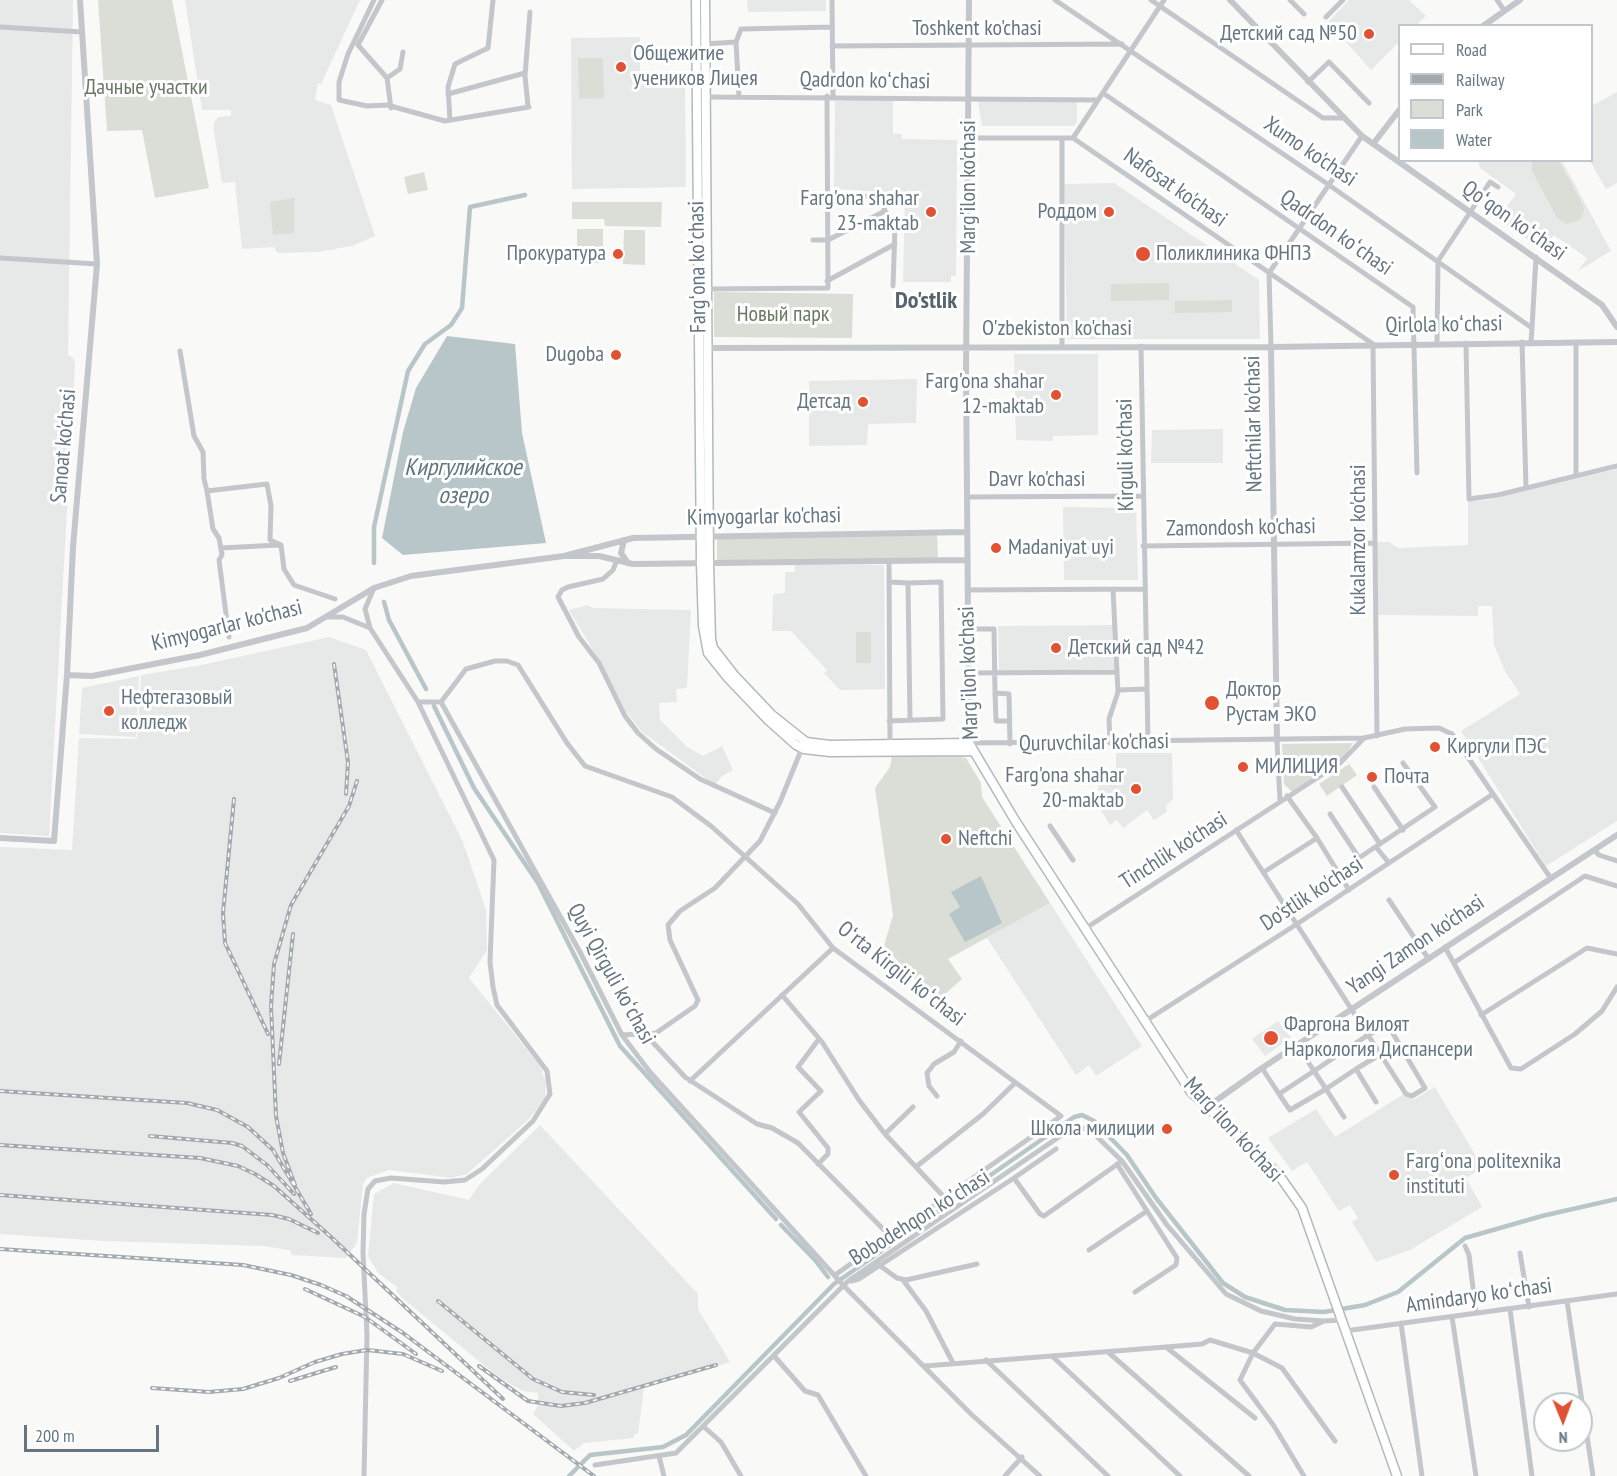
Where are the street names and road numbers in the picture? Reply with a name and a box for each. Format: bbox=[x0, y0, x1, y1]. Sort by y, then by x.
street label: Toshkent ko'chasi bbox=[912, 16, 1042, 42]
street label: Qadrdon koʻchasi bbox=[799, 67, 931, 95]
street label: Xumo ko'chasi bbox=[1259, 111, 1361, 193]
street label: Marg'ilon ko'chasi bbox=[956, 120, 982, 254]
street label: Nafosat ko'chasi bbox=[1118, 143, 1232, 233]
street label: Qoʻqon koʻchasi bbox=[1457, 175, 1571, 267]
street label: Qadrdon koʻchasi bbox=[1275, 185, 1397, 281]
street label: Fargʻona koʻchasi bbox=[684, 201, 712, 333]
street label: Qirlola koʻchasi bbox=[1385, 311, 1503, 339]
street label: O'zbekiston ko'chasi bbox=[982, 316, 1132, 342]
street label: Neftchilar ko'chasi bbox=[1240, 355, 1268, 493]
street label: Sanoat ko'chasi bbox=[46, 388, 82, 504]
street label: Kirguli ko'chasi bbox=[1112, 398, 1140, 512]
street label: Kukalamzor ko'chasi bbox=[1346, 465, 1372, 615]
street label: Davr ko'chasi bbox=[988, 467, 1086, 493]
street label: Kimyogarlar ko'chasi bbox=[687, 502, 841, 532]
street label: Zamondosh ko'chasi bbox=[1166, 513, 1316, 543]
street label: Kimyogarlar ko'chasi bbox=[149, 595, 305, 657]
street label: Marg'ilon ko'chasi bbox=[953, 606, 985, 740]
street label: Quruvchilar ko'chasi bbox=[1019, 728, 1169, 758]
street label: Tinchlik ko'chasi bbox=[1115, 807, 1233, 895]
street label: Do'stlik ko'chasi bbox=[1256, 851, 1368, 937]
street label: Yangi Zamon ko'chasi bbox=[1342, 889, 1490, 1001]
street label: Quyi Qirguli koʻchasi bbox=[561, 899, 661, 1049]
street label: Oʻrta Kirgili koʻchasi bbox=[832, 916, 970, 1032]
street label: Marg'ilon ko'chasi bbox=[1178, 1072, 1288, 1188]
street label: Bobodehqon koʼchasi bbox=[845, 1164, 995, 1272]
street label: Amindaryo koʻchasi bbox=[1404, 1273, 1554, 1319]

